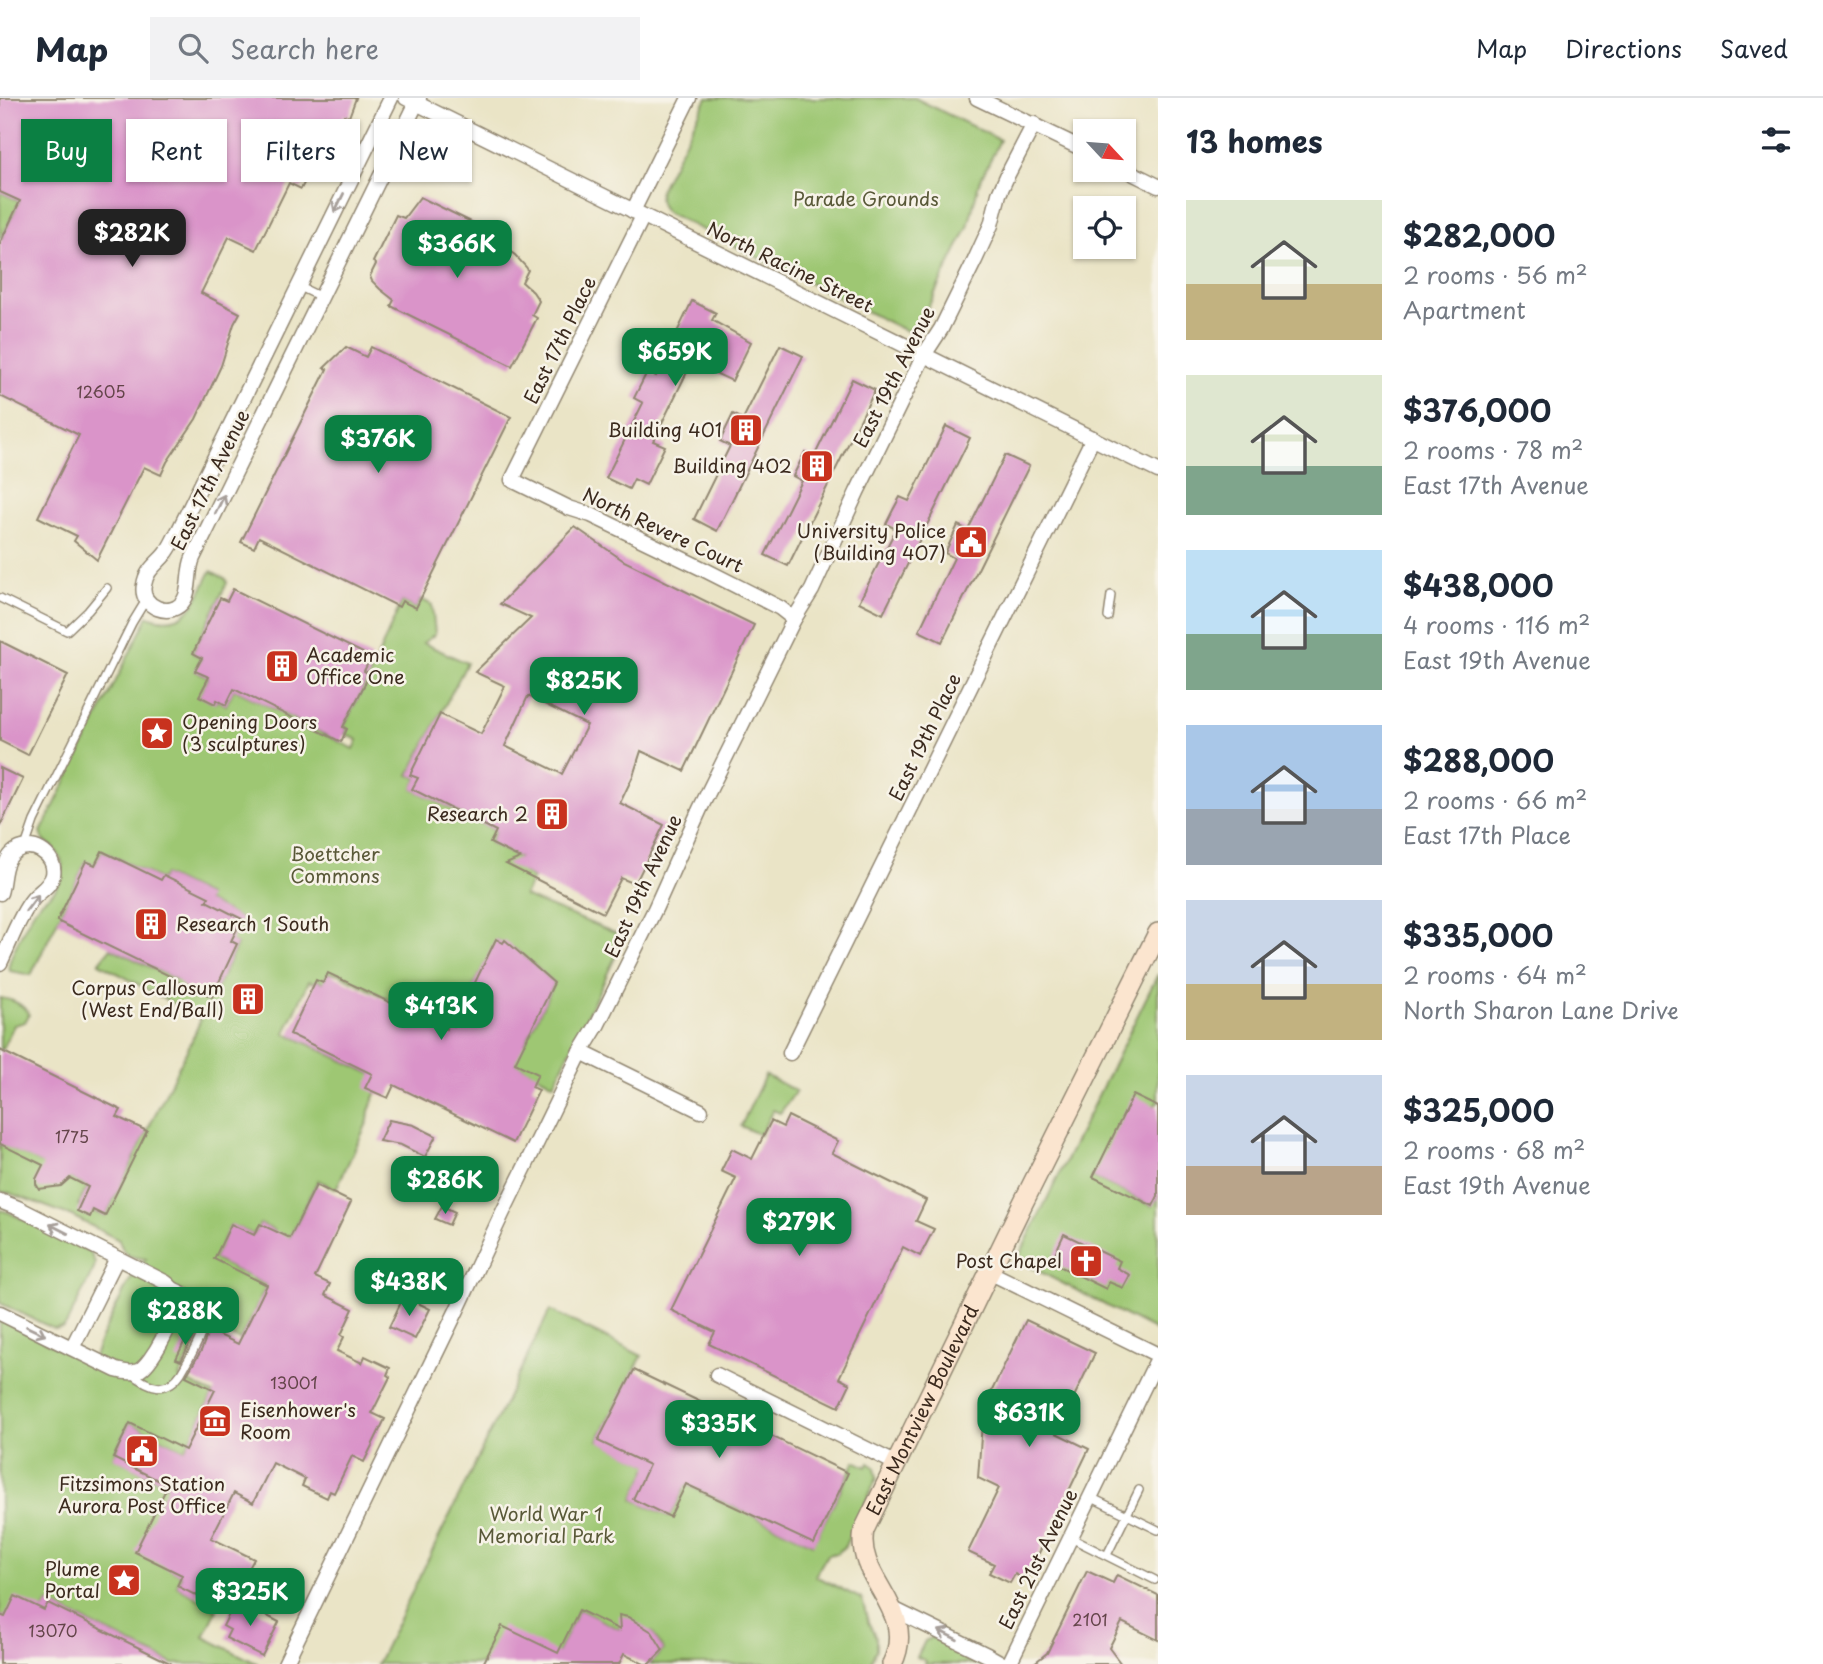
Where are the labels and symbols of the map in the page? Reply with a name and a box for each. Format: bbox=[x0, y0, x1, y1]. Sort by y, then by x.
north arrow bbox=[1073, 119, 1136, 182]
park label: Parade Grounds bbox=[793, 184, 939, 212]
one-way arrow bbox=[332, 192, 345, 213]
pin: $282K bbox=[83, 209, 181, 269]
street label: North Racine Street bbox=[703, 214, 878, 319]
pin: $366K bbox=[408, 220, 506, 280]
street label: East 17th Place bbox=[516, 271, 602, 408]
street label: East 19th Avenue bbox=[845, 301, 941, 452]
pin: $659K bbox=[626, 328, 724, 388]
house number: 12605 bbox=[76, 379, 126, 403]
street label: East 17th Avenue bbox=[163, 404, 255, 555]
building icon: Building 401 bbox=[727, 411, 765, 449]
place label: Building 401 bbox=[608, 415, 722, 443]
pin: $376K bbox=[329, 416, 427, 475]
building icon: Building 402 bbox=[798, 447, 836, 485]
place label: Building 402 bbox=[672, 451, 792, 479]
street label: North Revere Court bbox=[578, 480, 749, 579]
one-way arrow bbox=[214, 494, 228, 515]
place label: University Police (Building 407) bbox=[797, 516, 946, 566]
public building icon: University Police (Building 407) bbox=[952, 523, 990, 561]
place label: Academic Office One bbox=[306, 640, 405, 690]
building icon: Academic Office One bbox=[263, 647, 301, 685]
pin: $825K bbox=[535, 658, 633, 717]
street label: East 19th Place bbox=[881, 668, 967, 805]
place label: Opening Doors (3 sculptures) bbox=[182, 707, 317, 757]
place icon: Opening Doors (3 sculptures) bbox=[138, 714, 176, 752]
building icon: Research 2 bbox=[533, 795, 571, 833]
place label: Research 2 bbox=[427, 799, 528, 827]
street label: East 19th Avenue bbox=[597, 809, 688, 962]
park label: Boettcher Commons bbox=[290, 839, 380, 889]
one-way arrow bbox=[24, 893, 39, 912]
building icon: Research 1 South bbox=[132, 905, 170, 943]
place label: Research 1 South bbox=[176, 909, 329, 937]
place label: Corpus Callosum (West End/Ball) bbox=[71, 973, 224, 1023]
building icon: Corpus Callosum (West End/Ball) bbox=[229, 980, 267, 1018]
pin: $413K bbox=[392, 982, 490, 1042]
house number: 1775 bbox=[55, 1124, 89, 1148]
pin: $286K bbox=[396, 1156, 494, 1216]
pin: $279K bbox=[750, 1198, 848, 1258]
one-way arrow bbox=[49, 1221, 70, 1235]
church icon: Post Chapel bbox=[1067, 1242, 1105, 1280]
place label: Post Chapel bbox=[956, 1246, 1062, 1274]
pin: $438K bbox=[360, 1258, 458, 1318]
pin: $288K bbox=[136, 1288, 234, 1347]
street label: East Montview Boulevard bbox=[858, 1299, 985, 1520]
one-way arrow bbox=[25, 1324, 46, 1338]
house number: 13001 bbox=[270, 1370, 318, 1394]
pin: $631K bbox=[980, 1390, 1078, 1449]
place label: Eisenhower's Room bbox=[240, 1395, 356, 1445]
pin: $335K bbox=[670, 1400, 768, 1460]
museum icon: Eisenhower's Room bbox=[196, 1402, 234, 1440]
public building icon: Fitzsimons Station Aurora Post Office bbox=[123, 1432, 161, 1470]
place label: Fitzsimons Station Aurora Post Office bbox=[58, 1469, 226, 1519]
street label: East 21st Avenue bbox=[991, 1483, 1083, 1634]
park label: World War 1 Memorial Park bbox=[478, 1499, 615, 1549]
place label: Plume Portal bbox=[44, 1554, 100, 1604]
place icon: Plume Portal bbox=[105, 1561, 143, 1599]
pin: $325K bbox=[201, 1568, 299, 1628]
house number: 2101 bbox=[1072, 1607, 1108, 1631]
house number: 13070 bbox=[29, 1618, 77, 1642]
one-way arrow bbox=[938, 1627, 958, 1641]

